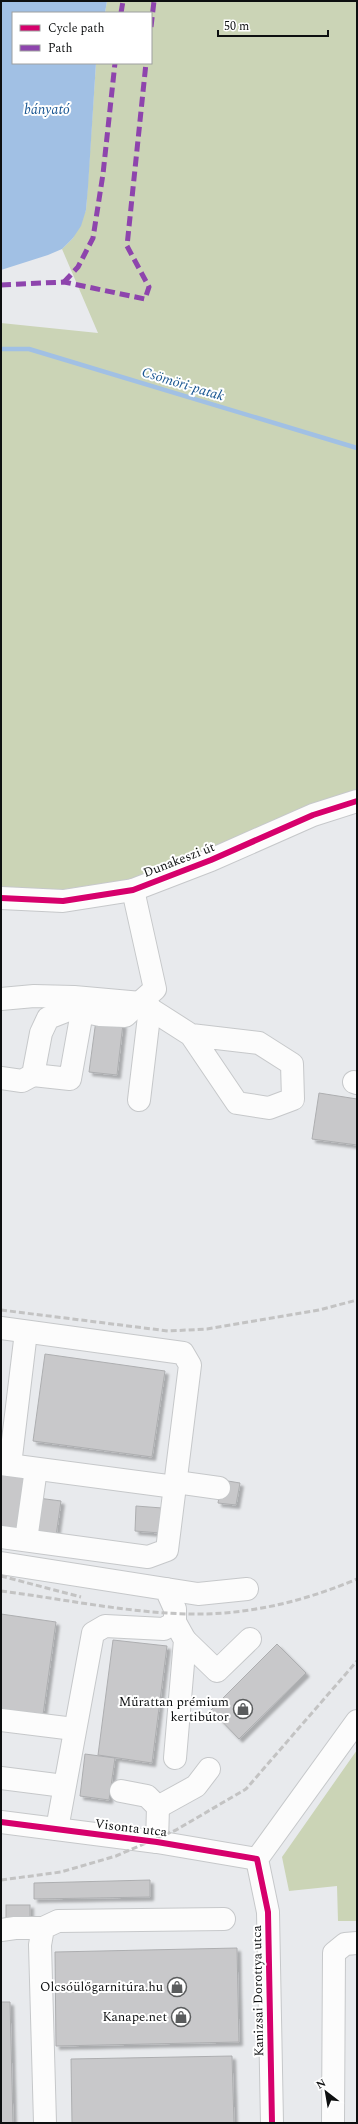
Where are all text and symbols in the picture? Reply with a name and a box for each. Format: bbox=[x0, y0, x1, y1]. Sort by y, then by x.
legend bbox=[12, 12, 152, 64]
scale bar bbox=[218, 12, 328, 38]
text: 50 m bbox=[224, 17, 249, 36]
text: Cycle path bbox=[48, 19, 105, 38]
text: Path bbox=[48, 39, 73, 58]
water label: bányató bbox=[24, 99, 70, 120]
water label: Csömöri-patak bbox=[139, 362, 227, 407]
street label: Dunakeszi út bbox=[140, 837, 218, 883]
place label: Műrattan prémium kertibútor bbox=[119, 1692, 229, 1727]
shop icon: Műrattan prémium kertibútor bbox=[232, 1698, 254, 1720]
street label: Visonta utca bbox=[94, 1814, 169, 1842]
street label: Kanizsai Dorottya utca bbox=[247, 1925, 269, 2057]
shop icon: Olcsóülőgarnitúra.hu bbox=[166, 1976, 188, 1998]
place label: Olcsóülőgarnitúra.hu bbox=[40, 1977, 163, 1997]
shop icon: Kanape.net bbox=[170, 2006, 192, 2028]
place label: Kanape.net bbox=[102, 2007, 167, 2027]
north arrow bbox=[306, 2072, 346, 2112]
text: N bbox=[313, 2074, 329, 2093]

